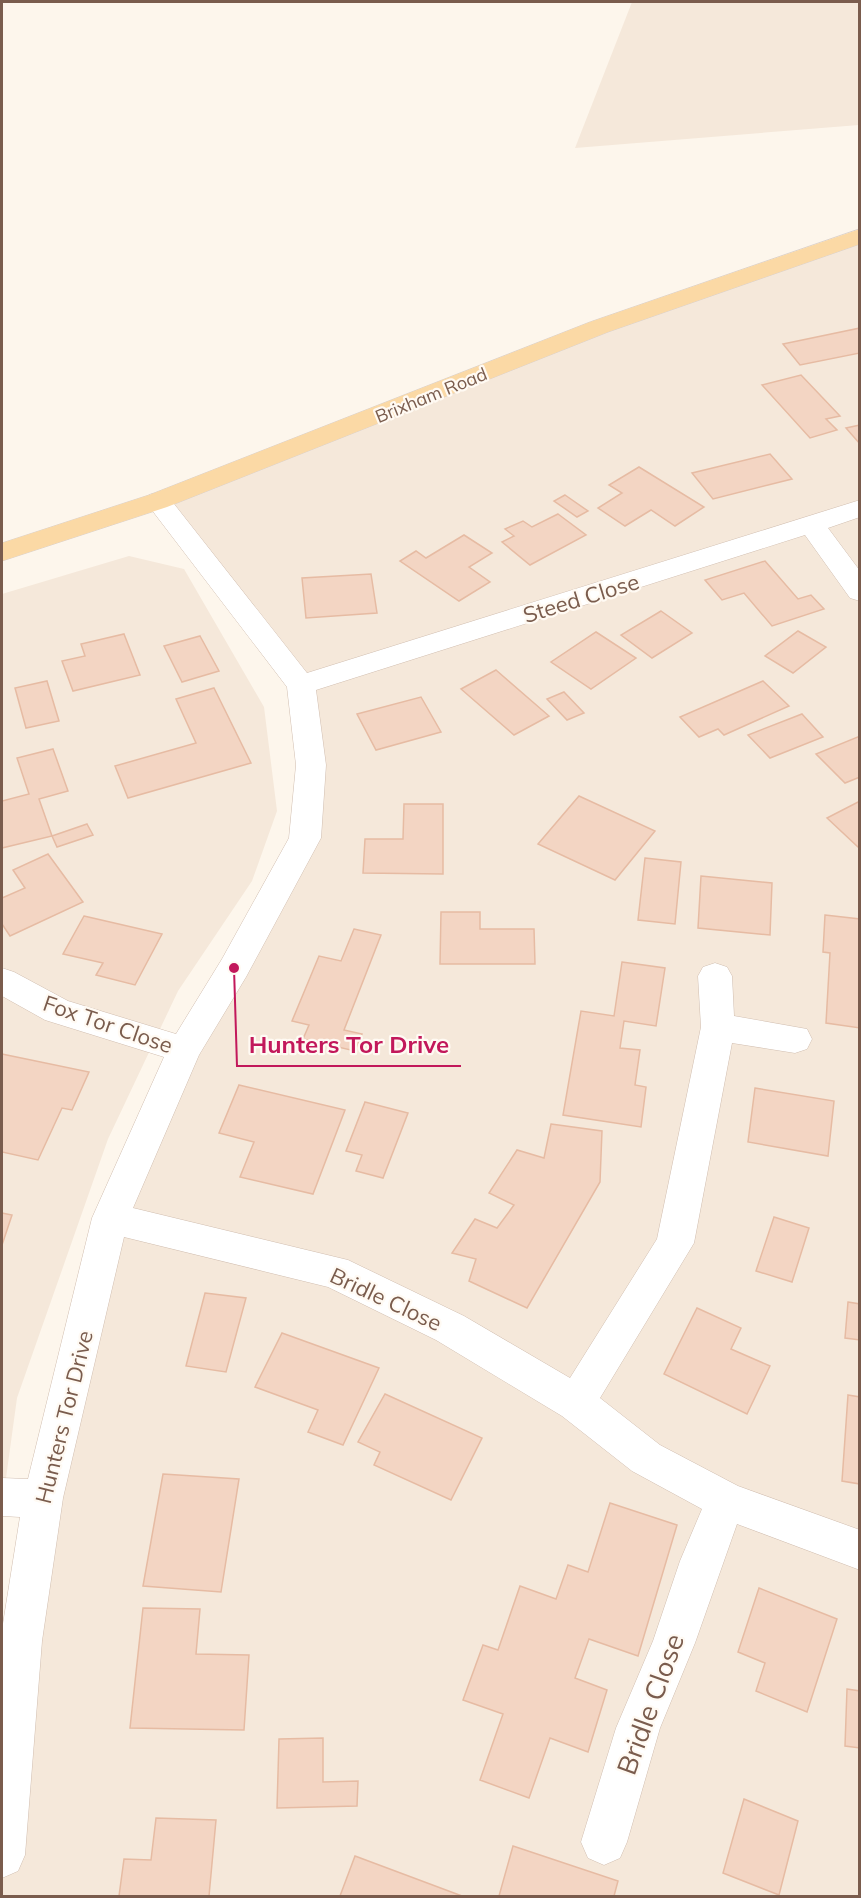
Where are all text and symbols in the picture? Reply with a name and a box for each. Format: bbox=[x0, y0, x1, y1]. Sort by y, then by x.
street label: Brixham Road bbox=[372, 362, 490, 428]
street label: Steed Close bbox=[520, 567, 642, 629]
street label: Fox Tor Close bbox=[39, 989, 177, 1059]
callout: Hunters Tor Drive bbox=[237, 1024, 461, 1066]
text: Hunters Tor Drive bbox=[249, 1029, 449, 1059]
street label: Bridle Close bbox=[326, 1261, 446, 1337]
street label: Hunters Tor Drive bbox=[29, 1327, 99, 1507]
street label: Bridle Close bbox=[609, 1629, 691, 1779]

